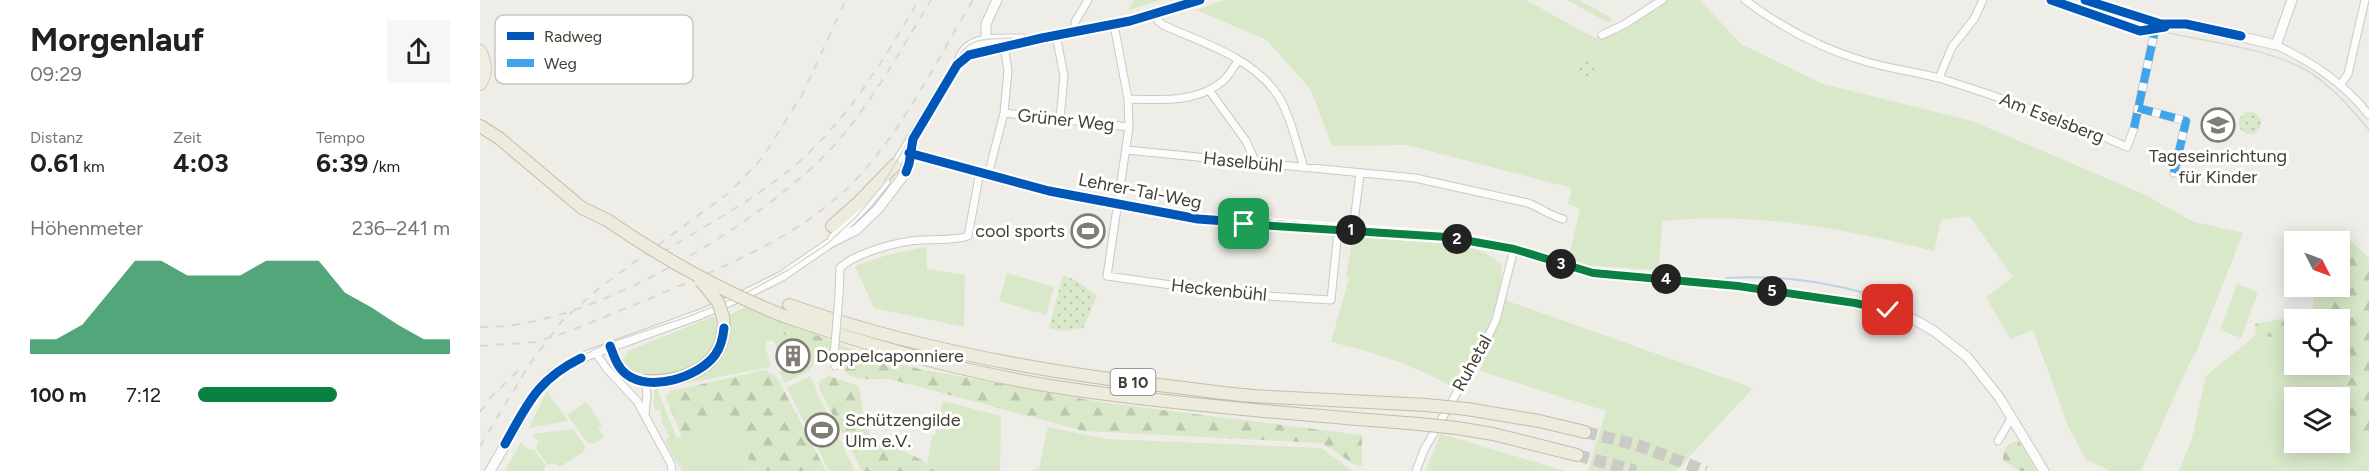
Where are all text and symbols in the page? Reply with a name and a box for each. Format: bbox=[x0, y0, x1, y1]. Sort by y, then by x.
legend bbox=[495, 15, 693, 84]
text: Morgenlauf bbox=[30, 20, 204, 59]
button: share bbox=[387, 20, 450, 83]
text: Radweg bbox=[544, 27, 602, 46]
text: Weg bbox=[544, 54, 577, 73]
text: 09:29 bbox=[30, 62, 82, 86]
street label: Am Eselsberg bbox=[1997, 88, 2107, 148]
street label: Grüner Weg bbox=[1017, 104, 1115, 136]
school or university icon: Tageseinrichtung für Kinder bbox=[2200, 107, 2236, 143]
text: Distanz bbox=[30, 128, 83, 147]
text: Zeit bbox=[173, 128, 202, 147]
text: Tempo bbox=[316, 128, 365, 147]
place label: Tageseinrichtung für Kinder bbox=[2149, 145, 2287, 188]
text: 0.61 bbox=[30, 147, 79, 179]
text: 4:03 bbox=[173, 147, 229, 179]
text: 6:39 bbox=[316, 147, 368, 179]
street label: Haselbühl bbox=[1202, 147, 1284, 177]
text: km bbox=[79, 157, 105, 176]
text: /km bbox=[368, 157, 400, 176]
street label: Lehrer-Tal-Weg bbox=[1076, 168, 1204, 214]
pin bbox=[1218, 198, 1269, 249]
icon: arrive bbox=[1227, 207, 1260, 240]
sports icon: cool sports bbox=[1070, 213, 1106, 249]
pin: 1 bbox=[1336, 215, 1366, 245]
text: Höhenmeter bbox=[30, 216, 143, 240]
text: 236–241 m bbox=[352, 216, 450, 240]
place label: cool sports bbox=[975, 220, 1065, 242]
text: 1 bbox=[1348, 220, 1354, 239]
pin: 2 bbox=[1442, 224, 1472, 254]
text: 2 bbox=[1452, 229, 1462, 248]
north arrow bbox=[2284, 231, 2350, 297]
map controls bbox=[2284, 231, 2350, 453]
pin: 3 bbox=[1546, 249, 1576, 279]
text: 3 bbox=[1557, 254, 1565, 273]
pin: 4 bbox=[1651, 264, 1681, 294]
text: 4 bbox=[1661, 269, 1671, 288]
street label: Heckenbühl bbox=[1170, 274, 1268, 306]
pin: 5 bbox=[1757, 276, 1787, 306]
text: 5 bbox=[1767, 281, 1777, 300]
pin bbox=[1862, 284, 1913, 335]
icon: check bbox=[1871, 293, 1904, 326]
button: locate bbox=[2284, 309, 2350, 375]
street label: Ruhetal bbox=[1448, 331, 1496, 395]
building icon: Doppelcaponniere bbox=[775, 338, 811, 374]
place label: Doppelcaponniere bbox=[816, 345, 964, 367]
road number: B 10 bbox=[1110, 369, 1156, 395]
text: 100 m bbox=[30, 383, 87, 407]
text: 7:12 bbox=[126, 383, 161, 407]
button: layers bbox=[2284, 387, 2350, 453]
place label: Schützengilde Ulm e.V. bbox=[845, 409, 961, 452]
sports icon: Schützengilde Ulm e.V. bbox=[804, 412, 840, 448]

